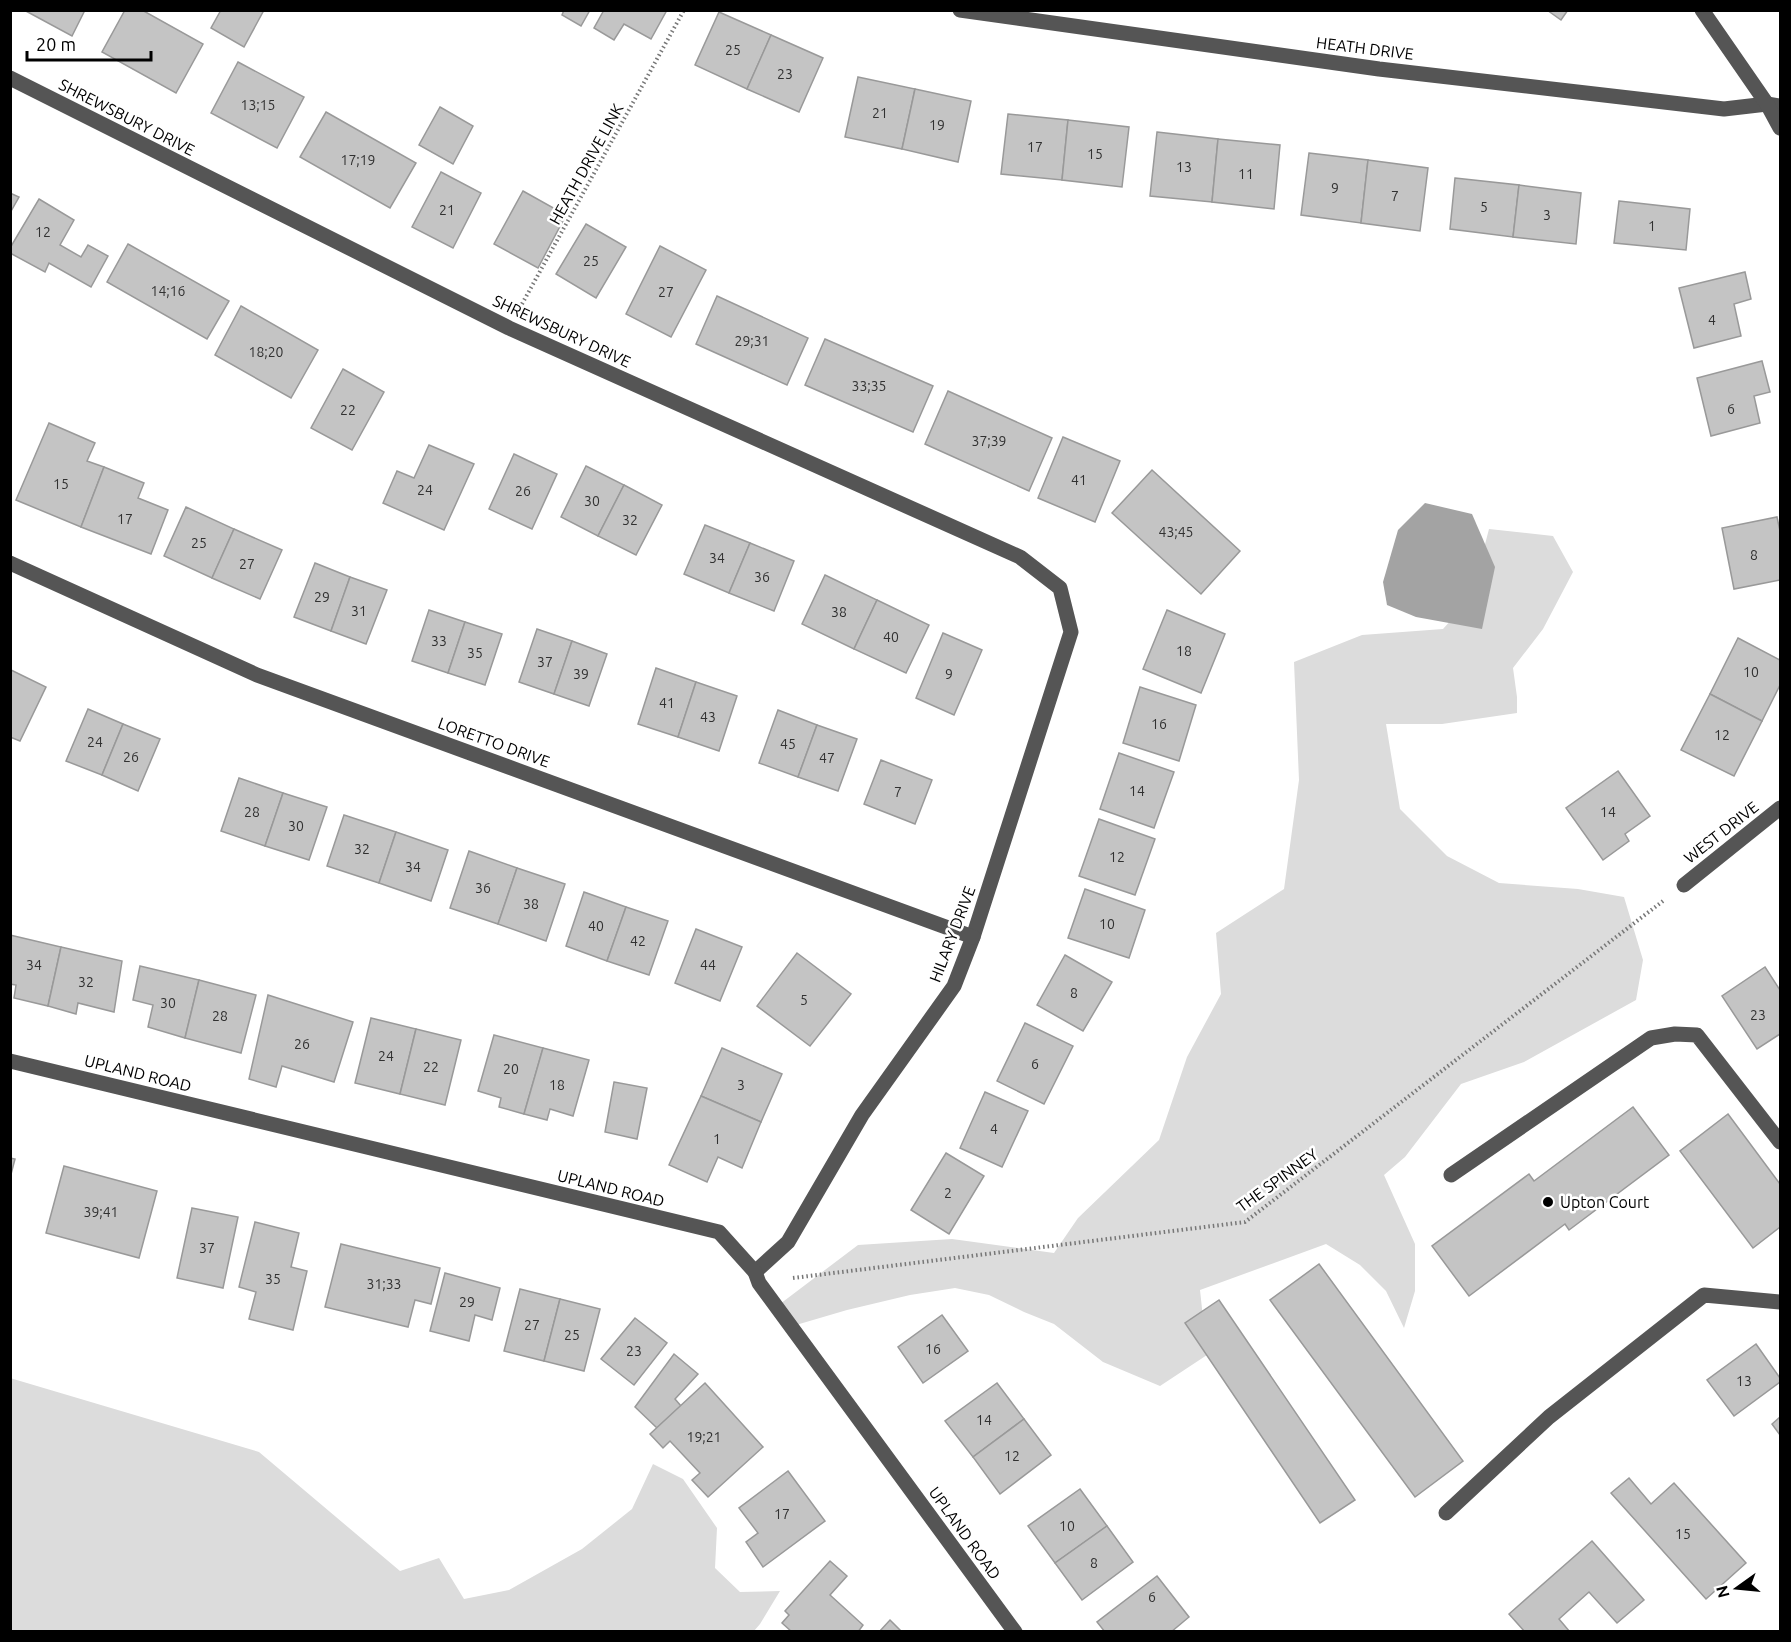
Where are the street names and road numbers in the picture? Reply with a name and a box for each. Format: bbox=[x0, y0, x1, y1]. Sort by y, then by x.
street label: HEATH DRIVE bbox=[1315, 33, 1415, 63]
street label: SHREWSBURY DRIVE bbox=[56, 75, 198, 159]
street label: HEATH DRIVE LINK bbox=[545, 100, 627, 227]
street label: SHREWSBURY DRIVE bbox=[490, 291, 634, 371]
street label: LORETTO DRIVE bbox=[436, 713, 552, 771]
street label: WEST DRIVE bbox=[1680, 797, 1762, 867]
street label: HILARY DRIVE bbox=[925, 883, 979, 985]
street label: UPLAND ROAD bbox=[83, 1051, 193, 1095]
street label: THE SPINNEY bbox=[1233, 1144, 1322, 1215]
street label: UPLAND ROAD bbox=[556, 1166, 666, 1210]
street label: UPLAND ROAD bbox=[925, 1483, 1005, 1583]

